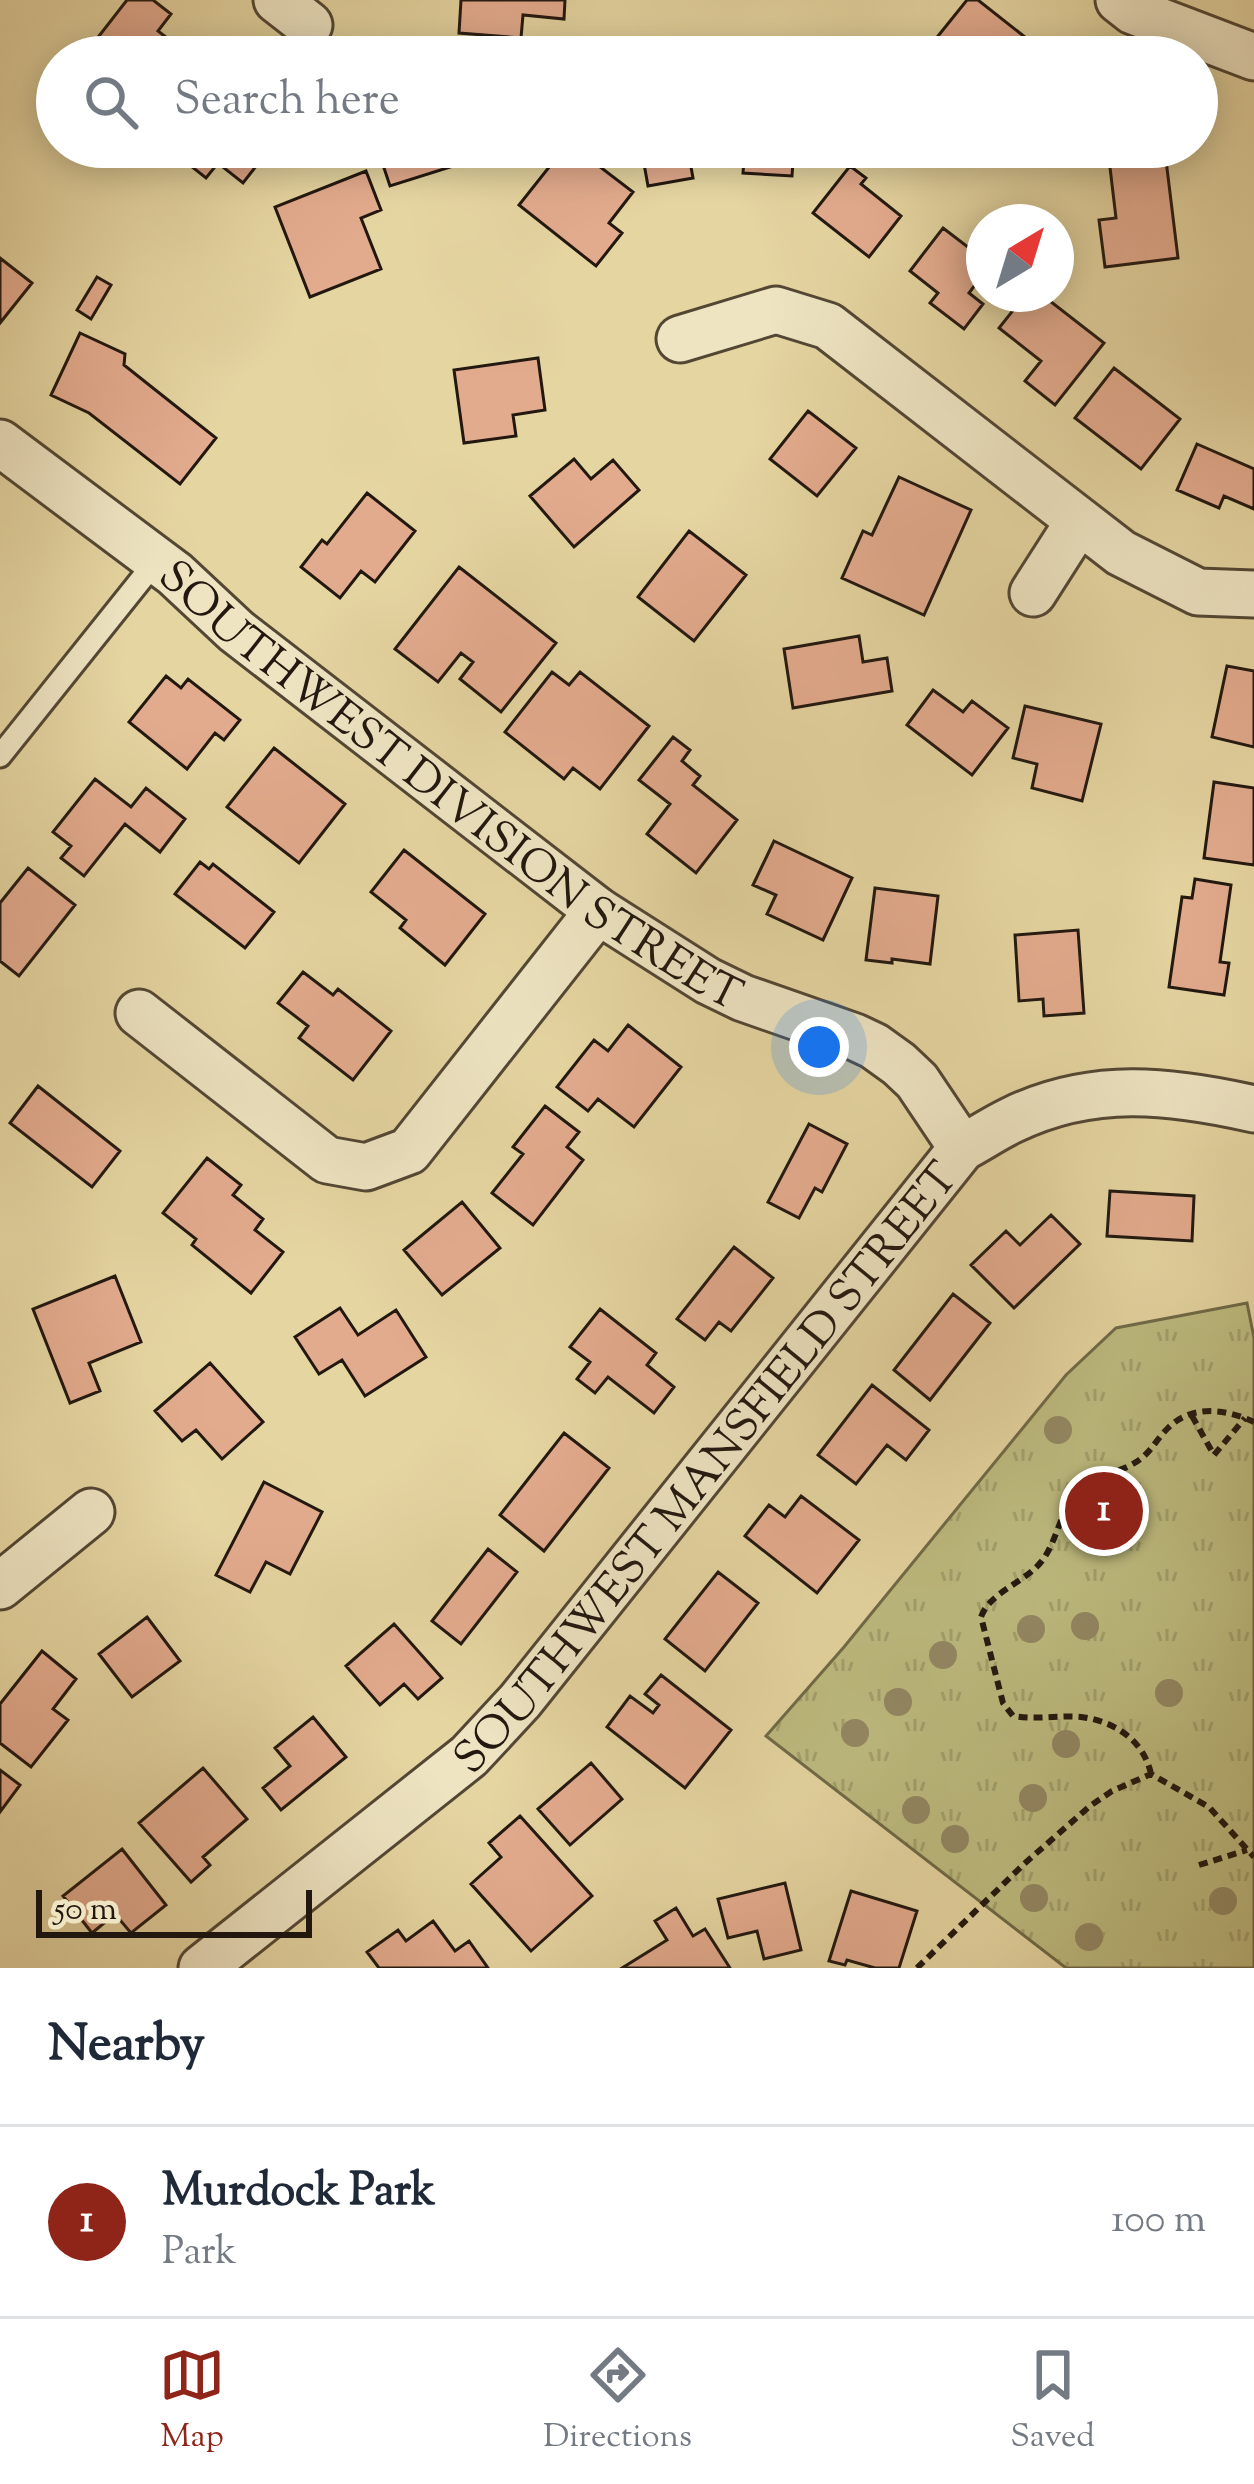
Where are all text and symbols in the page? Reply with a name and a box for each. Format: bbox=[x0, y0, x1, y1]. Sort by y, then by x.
search box bbox=[36, 36, 1218, 168]
icon: search bbox=[78, 69, 144, 135]
text: Search here bbox=[174, 70, 400, 135]
north arrow bbox=[966, 204, 1074, 312]
street label: SOUTHWEST DIVISION STREET bbox=[141, 547, 752, 1031]
your location bbox=[789, 1017, 849, 1077]
street label: SOUTHWEST MANSFIELD STREET bbox=[441, 1150, 976, 1791]
pin: 1 bbox=[1065, 1466, 1143, 1556]
scale bar bbox=[36, 1884, 312, 1937]
text: 50 m bbox=[54, 1887, 117, 1935]
text: Nearby bbox=[48, 2010, 205, 2083]
text: Murdock Park bbox=[162, 2161, 435, 2226]
text: 1 bbox=[80, 2194, 94, 2250]
text: 100 m bbox=[1111, 2194, 1206, 2250]
text: Park bbox=[162, 2226, 237, 2282]
tab: Map bbox=[159, 2342, 225, 2462]
tab: Directions bbox=[543, 2342, 692, 2462]
tab: Saved bbox=[1010, 2342, 1095, 2462]

